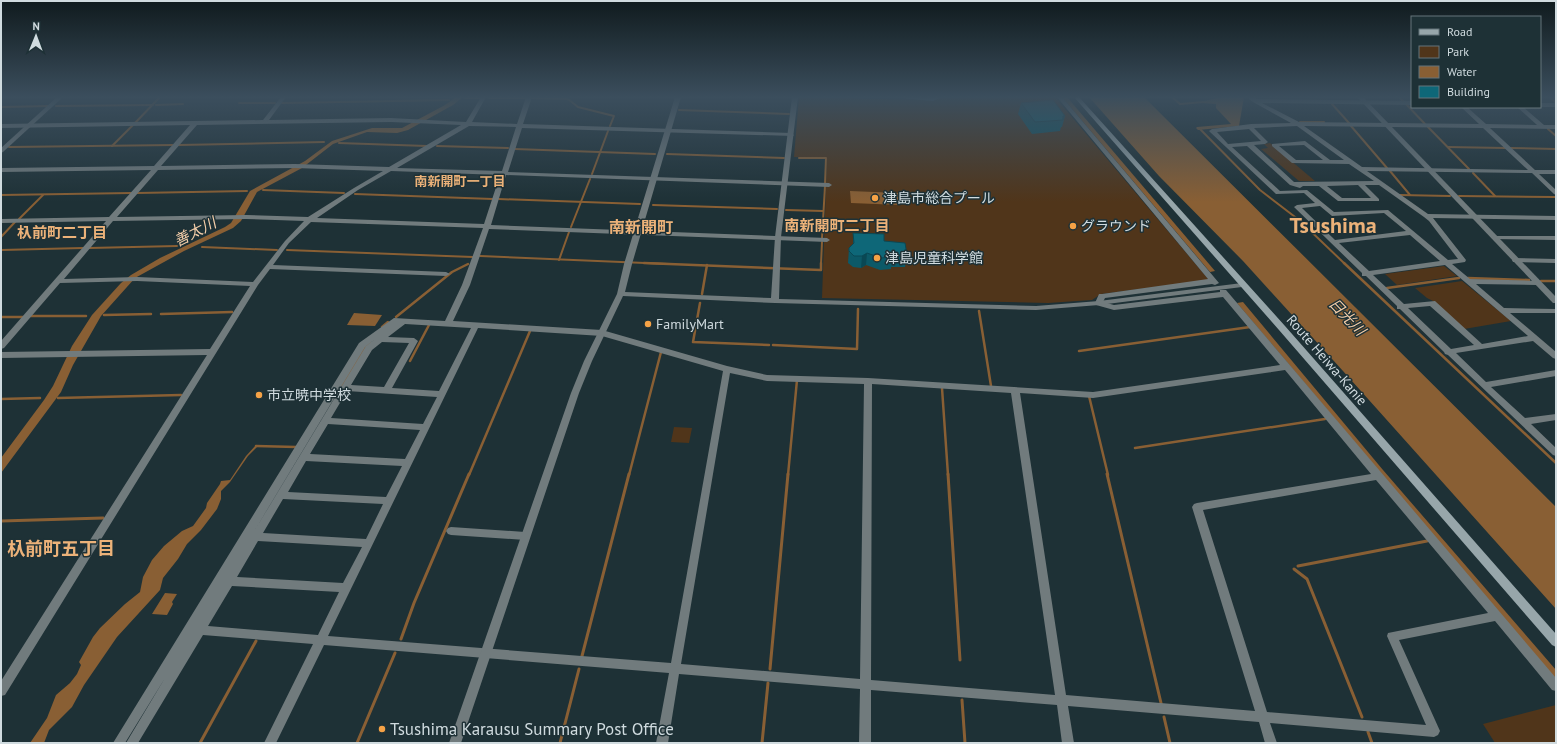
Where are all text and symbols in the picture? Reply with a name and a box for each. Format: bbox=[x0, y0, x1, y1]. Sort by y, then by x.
north arrow bbox=[16, 16, 56, 56]
legend bbox=[1411, 16, 1541, 108]
text: N bbox=[32, 19, 40, 33]
text: Road bbox=[1447, 24, 1472, 39]
text: Park bbox=[1447, 44, 1469, 59]
text: Water bbox=[1447, 64, 1477, 79]
text: Building bbox=[1447, 84, 1490, 99]
district label: 南新開町一丁目 bbox=[414, 173, 506, 190]
place label: 津島市総合プール bbox=[883, 189, 995, 207]
marker: 津島市総合プール bbox=[870, 193, 880, 203]
district label: Tsushima bbox=[1289, 211, 1377, 239]
water label: 善太川 bbox=[170, 212, 221, 250]
district label: 南新開町二丁目 bbox=[784, 216, 890, 235]
district label: 南新開町 bbox=[609, 217, 673, 237]
place label: グラウンド bbox=[1081, 217, 1151, 235]
marker: グラウンド bbox=[1068, 221, 1078, 231]
district label: 杁前町二丁目 bbox=[17, 223, 107, 242]
place label: 津島児童科学館 bbox=[885, 249, 983, 267]
marker: 津島児童科学館 bbox=[872, 253, 882, 263]
water label: 日光川 bbox=[1325, 294, 1371, 341]
street label: Route Heiwa-Kanie bbox=[1283, 311, 1371, 409]
place label: FamilyMart bbox=[656, 315, 724, 333]
marker: FamilyMart bbox=[643, 319, 653, 329]
place label: 市立暁中学校 bbox=[267, 386, 351, 404]
marker: 市立暁中学校 bbox=[254, 390, 264, 400]
district label: 杁前町五丁目 bbox=[7, 537, 115, 560]
place label: Tsushima Karausu Summary Post Office bbox=[390, 718, 674, 740]
marker: Tsushima Karausu Summary Post Office bbox=[377, 724, 387, 734]

